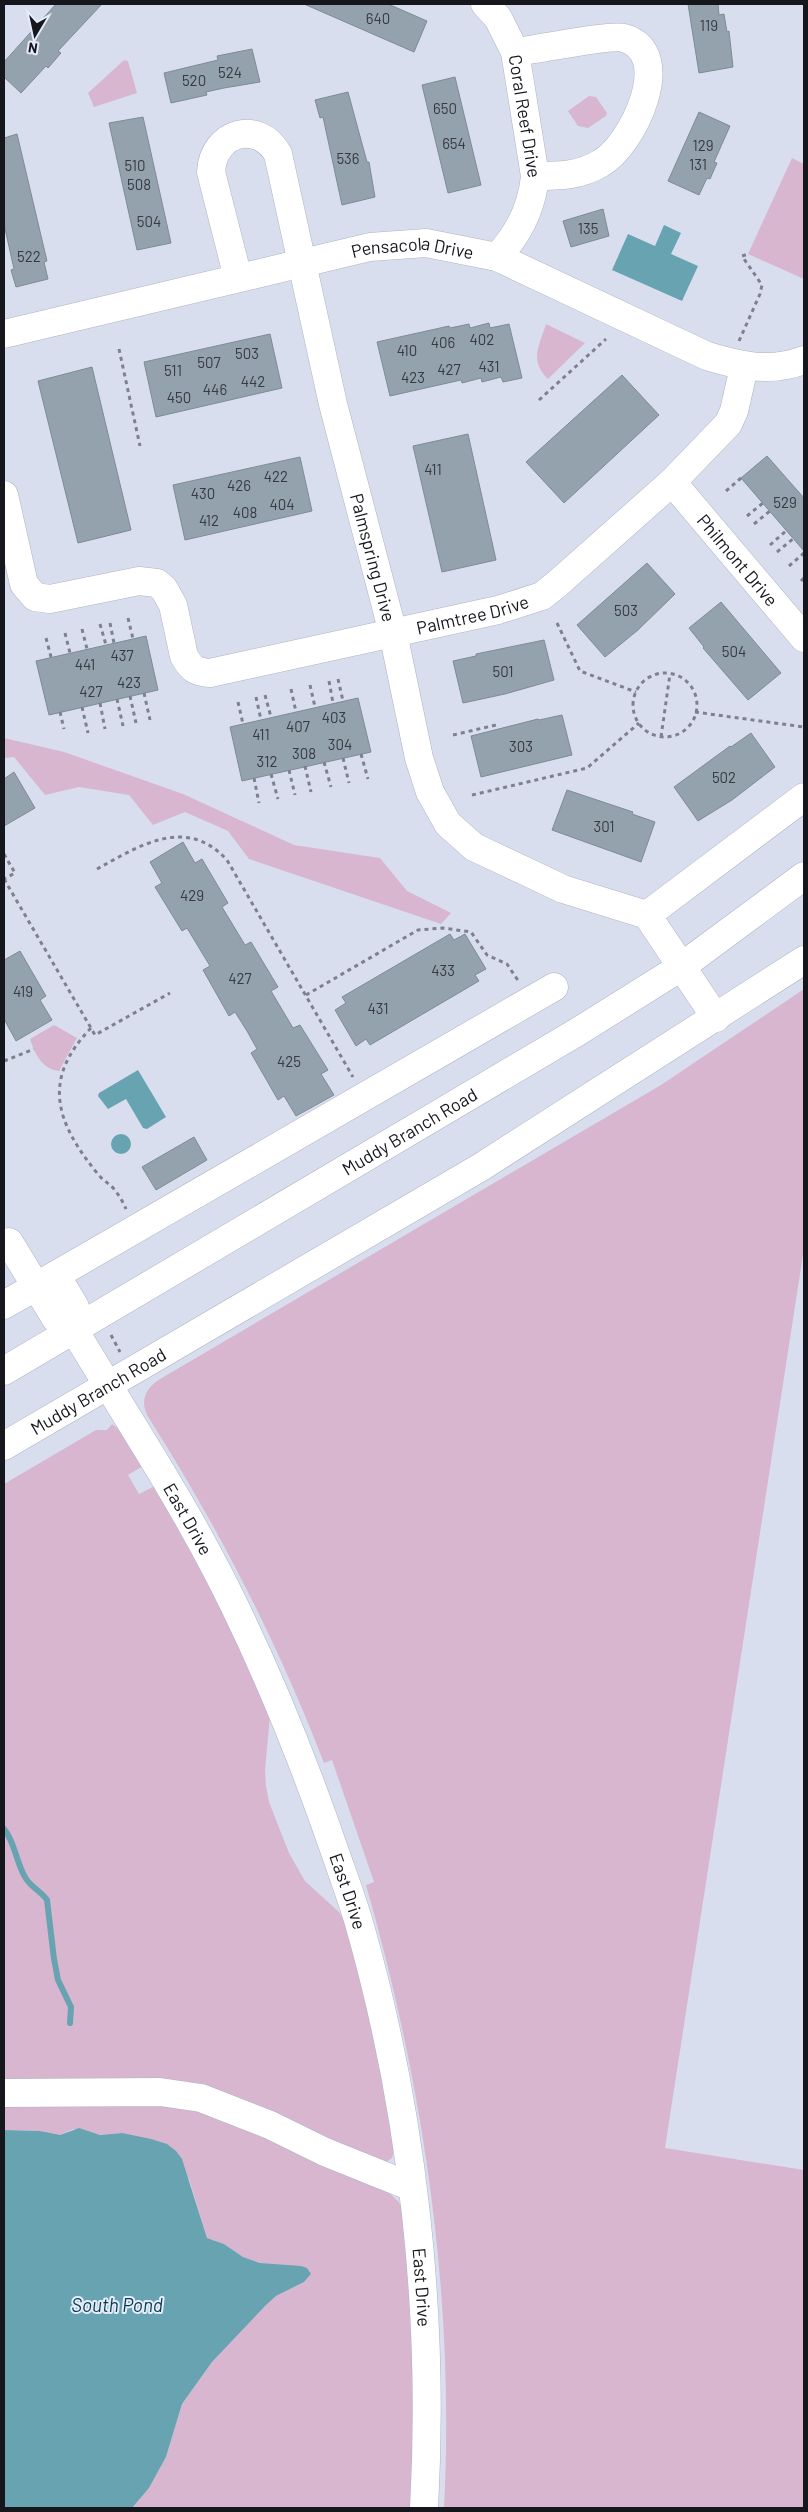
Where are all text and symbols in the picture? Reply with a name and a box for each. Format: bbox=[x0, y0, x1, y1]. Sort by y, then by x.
house number: 640 bbox=[366, 9, 390, 27]
north arrow bbox=[10, 10, 60, 60]
house number: 119 bbox=[700, 16, 718, 34]
text: N bbox=[27, 39, 39, 57]
street label: Coral Reef Drive bbox=[505, 53, 546, 179]
house number: 524 bbox=[218, 63, 242, 81]
house number: 520 bbox=[182, 71, 206, 89]
house number: 650 bbox=[433, 99, 457, 117]
house number: 654 bbox=[442, 134, 466, 152]
house number: 129 bbox=[692, 136, 714, 154]
house number: 536 bbox=[336, 149, 360, 167]
house number: 131 bbox=[689, 155, 707, 173]
house number: 510 bbox=[124, 156, 146, 174]
house number: 508 bbox=[127, 175, 151, 193]
house number: 504 bbox=[137, 212, 161, 230]
house number: 135 bbox=[578, 219, 598, 237]
street label: Pensacola Drive bbox=[349, 231, 476, 263]
house number: 522 bbox=[17, 247, 41, 265]
house number: 402 bbox=[470, 330, 494, 348]
house number: 406 bbox=[431, 333, 455, 351]
house number: 410 bbox=[397, 341, 417, 359]
house number: 503 bbox=[235, 344, 259, 362]
house number: 507 bbox=[197, 353, 221, 371]
house number: 431 bbox=[478, 357, 500, 375]
house number: 427 bbox=[437, 360, 461, 378]
house number: 511 bbox=[164, 361, 182, 379]
house number: 423 bbox=[401, 368, 425, 386]
house number: 442 bbox=[241, 372, 265, 390]
house number: 446 bbox=[203, 380, 227, 398]
house number: 450 bbox=[167, 388, 191, 406]
house number: 411 bbox=[424, 460, 442, 478]
house number: 422 bbox=[264, 467, 288, 485]
house number: 426 bbox=[227, 476, 251, 494]
house number: 430 bbox=[191, 484, 215, 502]
street label: Palmspring Drive bbox=[346, 491, 401, 624]
house number: 529 bbox=[773, 493, 797, 511]
house number: 404 bbox=[269, 495, 295, 513]
house number: 408 bbox=[233, 503, 257, 521]
street label: Philmont Drive bbox=[693, 509, 783, 610]
house number: 412 bbox=[199, 511, 219, 529]
street label: Palmtree Drive bbox=[414, 590, 531, 639]
house number: 503 bbox=[614, 601, 638, 619]
house number: 504 bbox=[722, 642, 746, 660]
house number: 437 bbox=[110, 646, 134, 664]
house number: 441 bbox=[75, 655, 95, 673]
house number: 501 bbox=[492, 662, 514, 680]
house number: 423 bbox=[117, 673, 141, 691]
house number: 427 bbox=[79, 682, 103, 700]
house number: 403 bbox=[322, 708, 346, 726]
house number: 407 bbox=[286, 717, 310, 735]
house number: 411 bbox=[252, 725, 270, 743]
house number: 304 bbox=[328, 735, 352, 753]
house number: 303 bbox=[509, 737, 533, 755]
house number: 308 bbox=[292, 744, 316, 762]
house number: 312 bbox=[257, 752, 277, 770]
house number: 502 bbox=[712, 768, 736, 786]
house number: 301 bbox=[593, 817, 615, 835]
house number: 429 bbox=[180, 886, 204, 904]
house number: 433 bbox=[431, 961, 455, 979]
house number: 427 bbox=[228, 969, 252, 987]
house number: 419 bbox=[13, 982, 33, 1000]
house number: 431 bbox=[367, 999, 389, 1017]
house number: 425 bbox=[277, 1052, 301, 1070]
street label: Muddy Branch Road bbox=[338, 1083, 481, 1180]
street label: Muddy Branch Road bbox=[26, 1343, 170, 1439]
street label: East Drive bbox=[159, 1479, 217, 1559]
street label: East Drive bbox=[325, 1850, 371, 1932]
street label: East Drive bbox=[408, 2247, 436, 2327]
water label: South Pond bbox=[71, 2293, 163, 2316]

